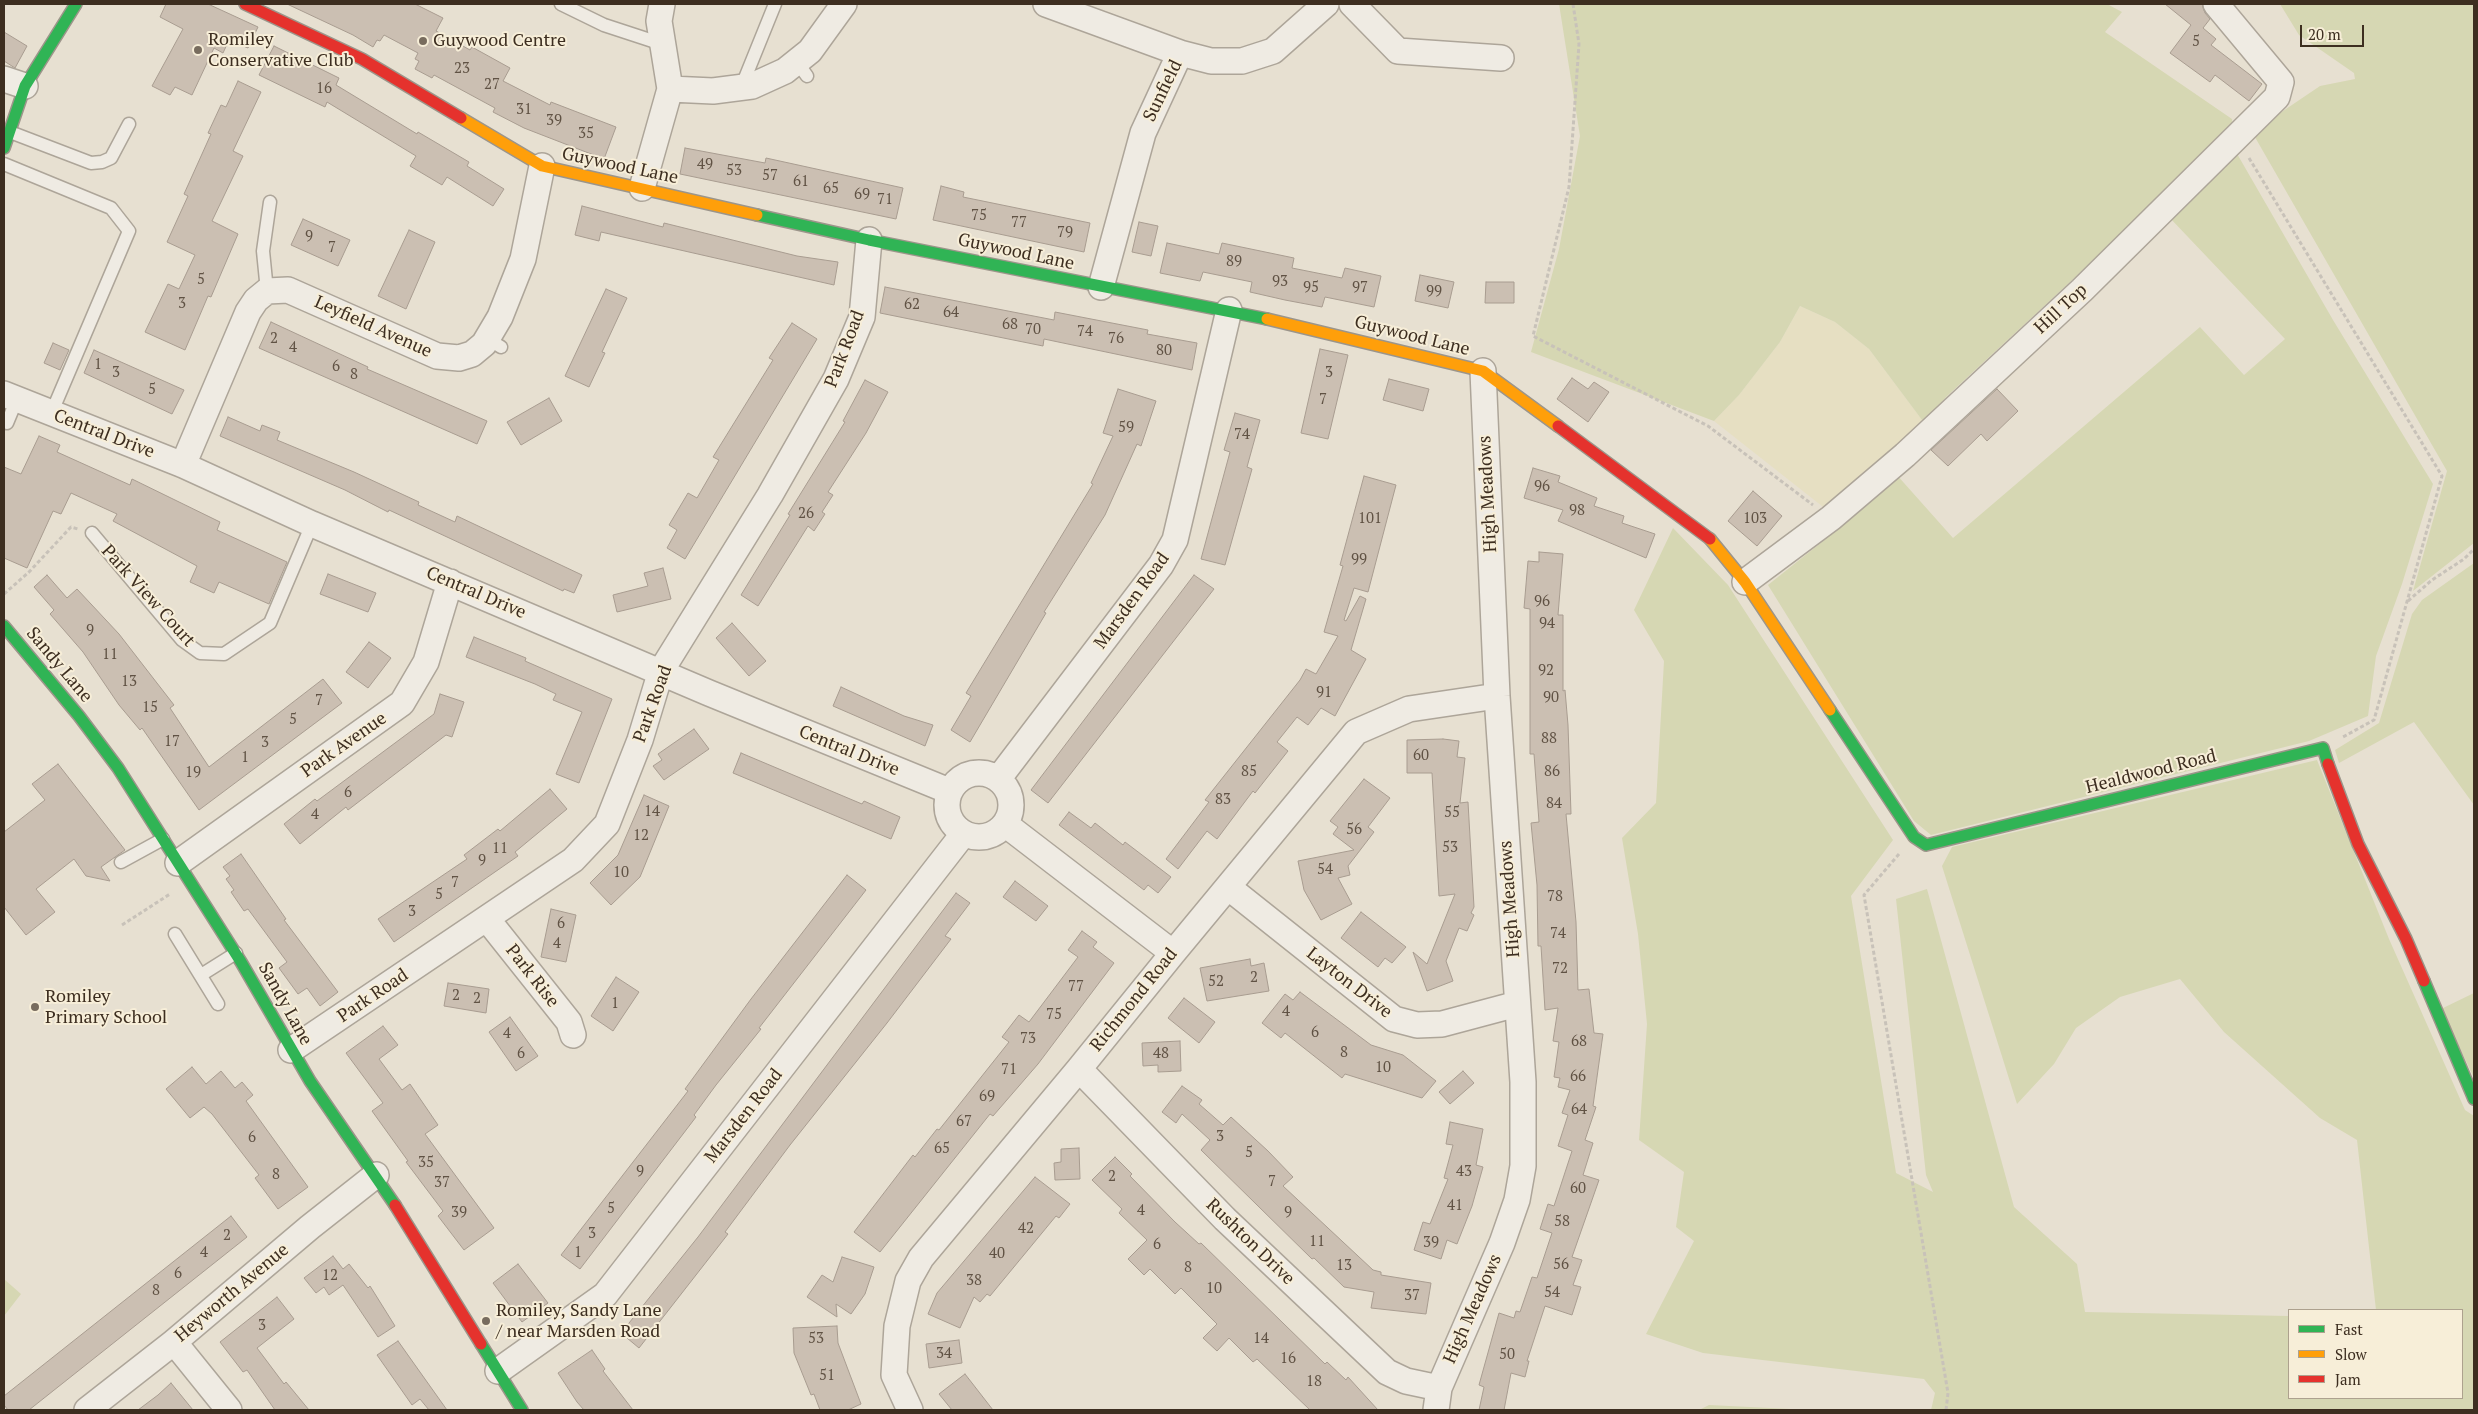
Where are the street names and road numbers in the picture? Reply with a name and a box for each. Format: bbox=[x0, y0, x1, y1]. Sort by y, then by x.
street label: Sunfield bbox=[1139, 57, 1187, 125]
street label: Guywood Lane bbox=[560, 143, 680, 189]
street label: Guywood Lane bbox=[956, 229, 1076, 275]
street label: Hill Top bbox=[2030, 279, 2092, 339]
street label: Leyfield Avenue bbox=[311, 291, 435, 363]
street label: Park Road bbox=[820, 308, 870, 390]
street label: Guywood Lane bbox=[1352, 311, 1472, 361]
street label: Central Drive bbox=[51, 405, 157, 463]
street label: High Meadows bbox=[1474, 435, 1502, 553]
street label: Park View Court bbox=[97, 541, 199, 651]
street label: Marsden Road bbox=[1090, 549, 1174, 653]
street label: Central Drive bbox=[423, 562, 529, 624]
street label: Sandy Lane bbox=[21, 623, 97, 707]
street label: Park Road bbox=[629, 662, 677, 746]
street label: Park Avenue bbox=[297, 708, 391, 782]
street label: Central Drive bbox=[796, 721, 902, 781]
street label: Healdwood Road bbox=[2083, 745, 2219, 799]
street label: High Meadows bbox=[1495, 840, 1525, 958]
street label: Park Rise bbox=[501, 940, 563, 1012]
street label: Layton Drive bbox=[1302, 943, 1396, 1023]
street label: Richmond Road bbox=[1086, 944, 1182, 1056]
street label: Sandy Lane bbox=[253, 959, 317, 1049]
street label: Park Road bbox=[334, 965, 412, 1027]
street label: Marsden Road bbox=[700, 1065, 788, 1167]
street label: Rushton Drive bbox=[1201, 1194, 1299, 1290]
street label: Heyworth Avenue bbox=[171, 1239, 293, 1347]
street label: High Meadows bbox=[1439, 1251, 1507, 1367]

